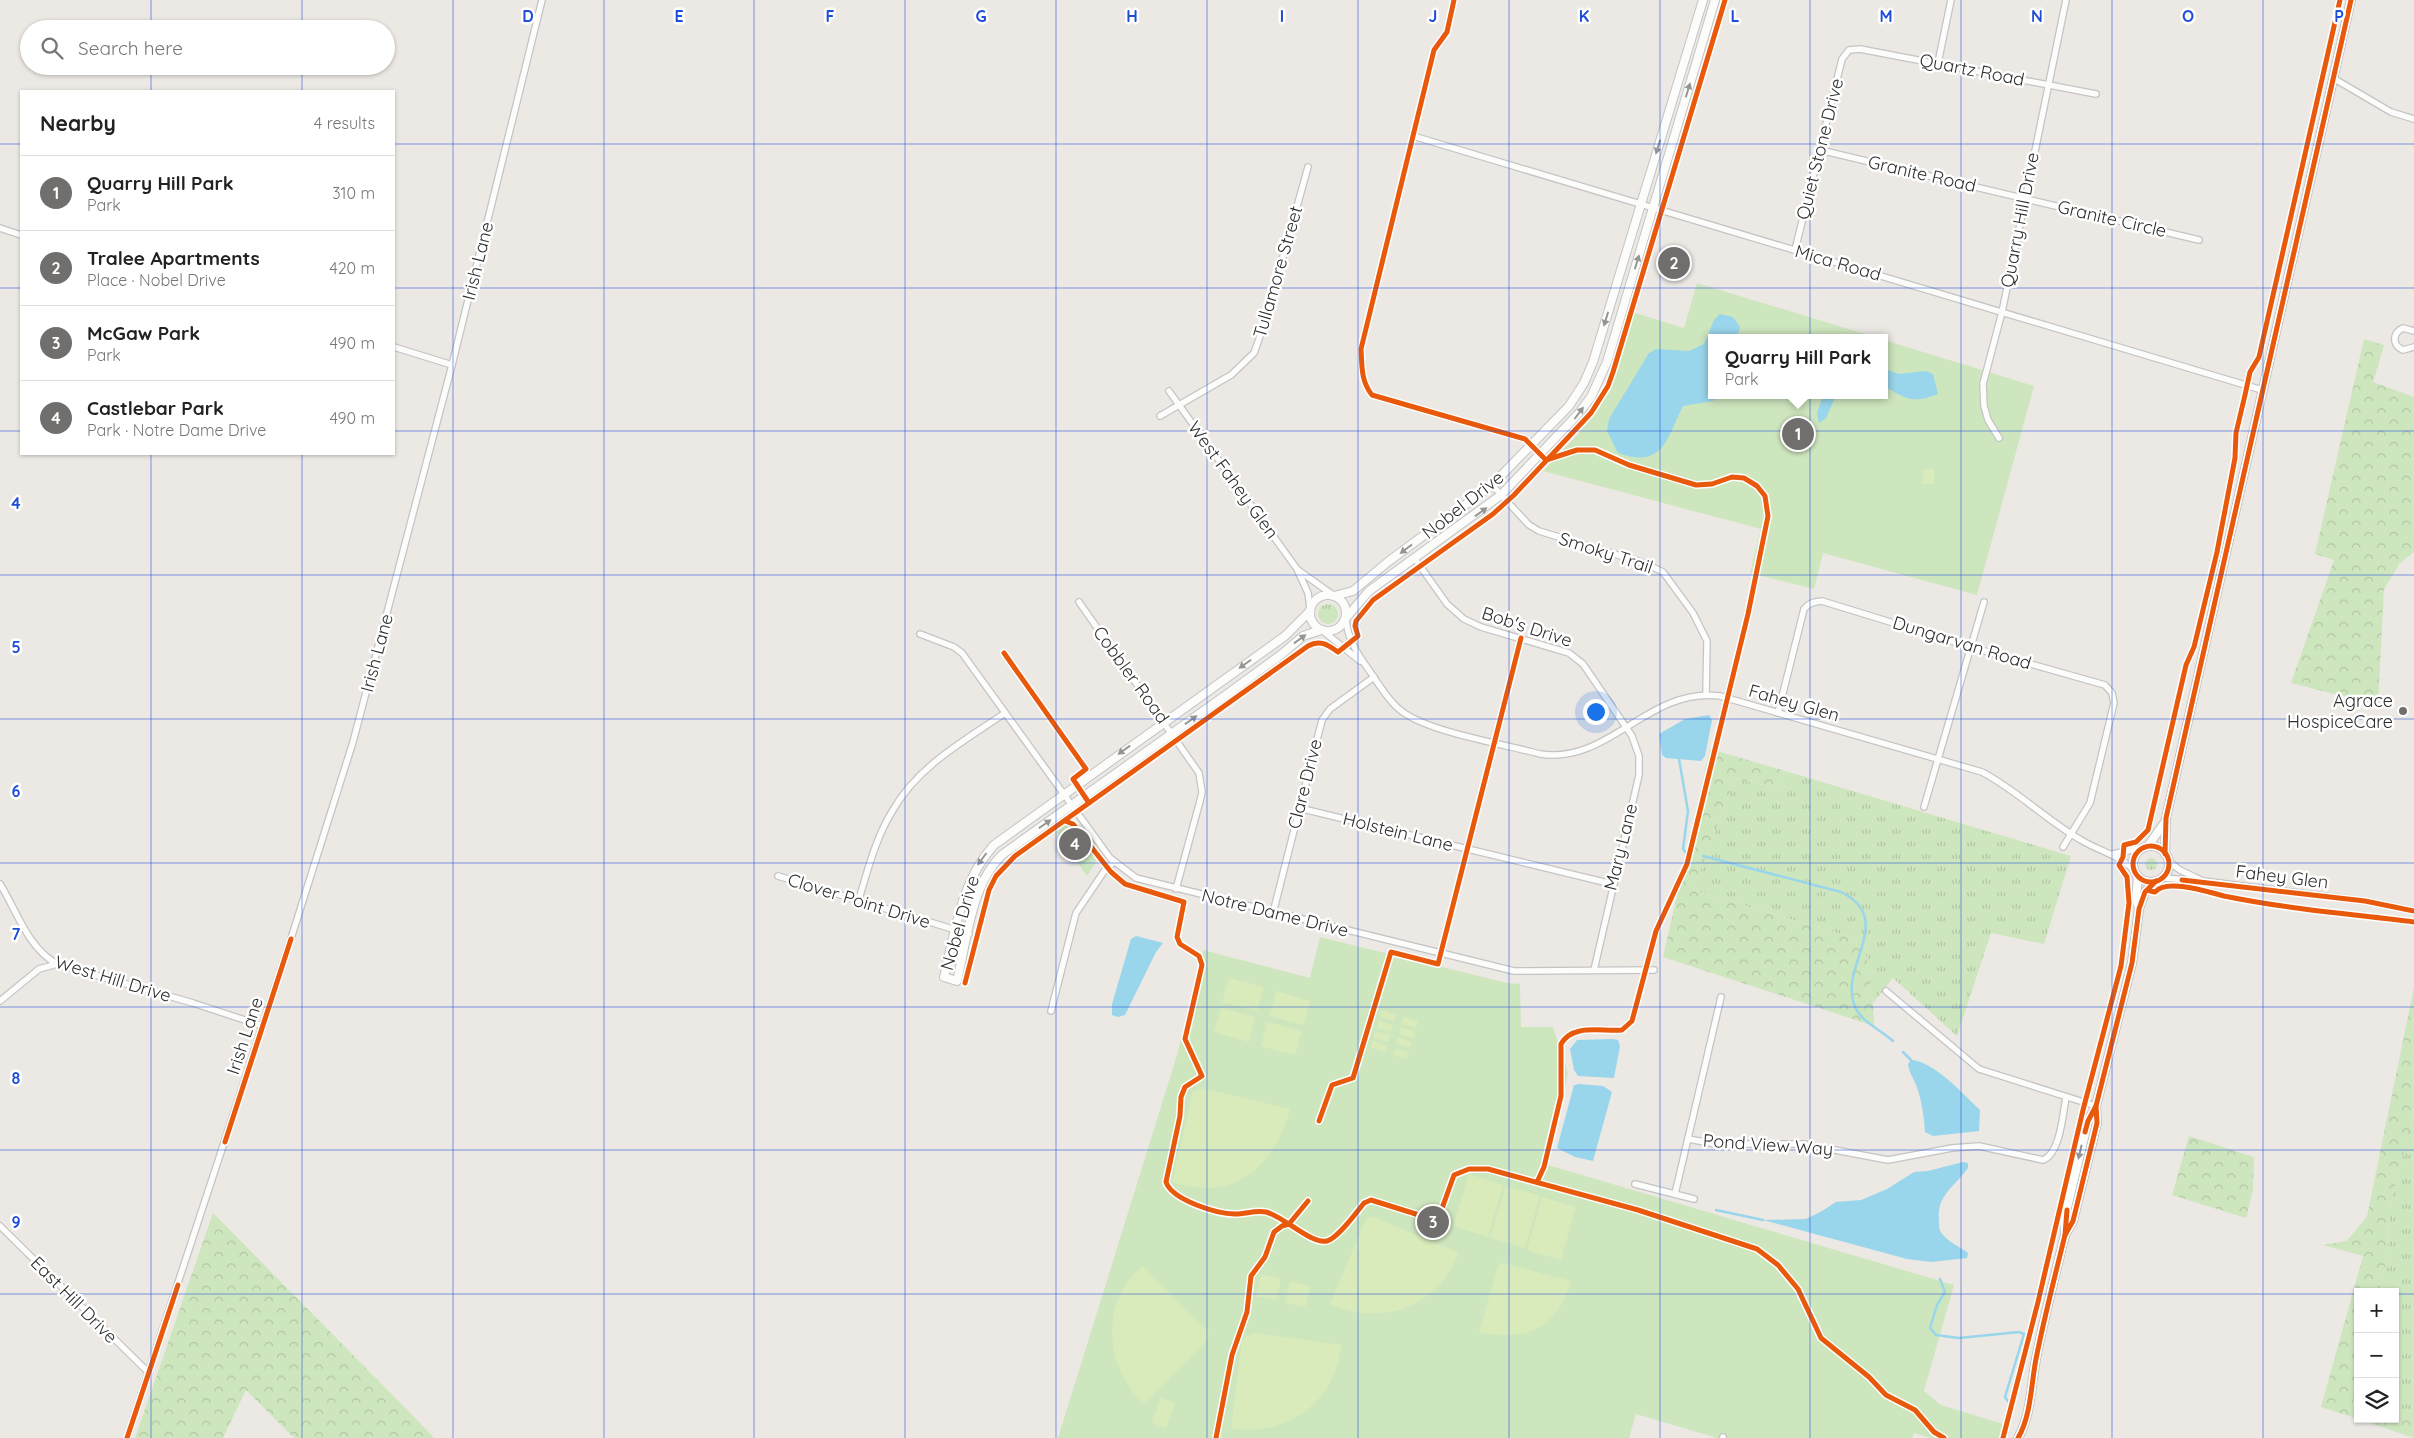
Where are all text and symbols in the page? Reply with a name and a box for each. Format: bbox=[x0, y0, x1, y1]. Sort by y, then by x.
text: D bbox=[522, 6, 534, 26]
text: E bbox=[674, 6, 684, 26]
text: F bbox=[826, 6, 835, 26]
text: G bbox=[975, 6, 987, 26]
text: H bbox=[1126, 6, 1138, 26]
text: I bbox=[1280, 6, 1284, 26]
text: J bbox=[1429, 6, 1437, 26]
text: K bbox=[1579, 6, 1589, 26]
text: L bbox=[1731, 6, 1740, 26]
text: M bbox=[1879, 6, 1893, 26]
text: N bbox=[2031, 6, 2043, 26]
text: O bbox=[2182, 6, 2194, 26]
text: P bbox=[2334, 6, 2344, 26]
search box bbox=[20, 20, 395, 75]
icon: search bbox=[38, 34, 66, 62]
text: Search here bbox=[78, 36, 183, 60]
street label: Quartz Road bbox=[1918, 48, 2026, 91]
street label: Quiet Stone Drive bbox=[1791, 76, 1848, 222]
one-way arrow bbox=[1685, 82, 1693, 97]
text: Nearby bbox=[40, 110, 116, 136]
text: 4 results bbox=[314, 113, 375, 133]
one-way arrow bbox=[1654, 140, 1662, 155]
street label: Granite Road bbox=[1866, 150, 1978, 197]
street label: Quarry Hill Drive bbox=[1995, 150, 2044, 290]
text: Quarry Hill Park bbox=[87, 171, 233, 195]
text: 1 bbox=[53, 183, 59, 203]
text: 310 m bbox=[332, 183, 375, 203]
text: Park bbox=[87, 195, 121, 215]
street label: Granite Circle bbox=[2055, 195, 2169, 242]
street label: Tullamore Street bbox=[1248, 203, 1307, 341]
street label: Irish Lane bbox=[457, 219, 498, 302]
street label: Mica Road bbox=[1792, 239, 1884, 286]
pin: 2 bbox=[1658, 244, 1690, 282]
text: Tralee Apartments bbox=[87, 246, 260, 270]
one-way arrow bbox=[1633, 255, 1641, 270]
text: 2 bbox=[51, 258, 61, 278]
text: 420 m bbox=[329, 258, 375, 278]
text: Place · Nobel Drive bbox=[87, 270, 226, 290]
one-way arrow bbox=[1602, 312, 1610, 327]
text: McGaw Park bbox=[87, 321, 200, 345]
text: 3 bbox=[52, 333, 60, 353]
text: 490 m bbox=[329, 333, 375, 353]
popup bbox=[1708, 334, 1888, 399]
text: Park bbox=[87, 345, 121, 365]
text: Quarry Hill Park bbox=[1725, 345, 1871, 369]
text: Park bbox=[1725, 369, 1759, 389]
text: Castlebar Park bbox=[87, 396, 224, 420]
one-way arrow bbox=[1574, 406, 1584, 420]
text: 4 bbox=[51, 408, 61, 428]
text: 490 m bbox=[329, 408, 375, 428]
pin: 1 bbox=[1782, 415, 1814, 453]
street label: West Fahey Glen bbox=[1183, 416, 1284, 543]
text: Park · Notre Dame Drive bbox=[87, 420, 266, 440]
street label: Nobel Drive bbox=[1417, 466, 1508, 544]
text: 4 bbox=[11, 493, 21, 513]
one-way arrow bbox=[1474, 507, 1487, 517]
street label: Smoky Trail bbox=[1556, 527, 1656, 579]
one-way arrow bbox=[1399, 544, 1413, 554]
street label: Bob's Drive bbox=[1479, 601, 1575, 652]
street label: Dungarvan Road bbox=[1890, 610, 2034, 675]
street label: Irish Lane bbox=[355, 611, 398, 694]
street label: Cobbler Road bbox=[1088, 621, 1175, 728]
one-way arrow bbox=[1293, 634, 1307, 644]
text: 5 bbox=[11, 637, 21, 657]
one-way arrow bbox=[1239, 659, 1252, 669]
street label: Fahey Glen bbox=[1746, 679, 1842, 726]
place label: Agrace HospiceCare bbox=[2287, 689, 2393, 733]
your location bbox=[1583, 699, 1609, 725]
marker: Agrace HospiceCare bbox=[2397, 705, 2409, 717]
one-way arrow bbox=[1184, 715, 1198, 725]
street label: Clare Drive bbox=[1282, 737, 1327, 831]
one-way arrow bbox=[1118, 745, 1131, 755]
text: 6 bbox=[12, 781, 21, 801]
street label: Mary Lane bbox=[1599, 801, 1642, 893]
street label: Holstein Lane bbox=[1341, 807, 1456, 856]
one-way arrow bbox=[1038, 819, 1052, 829]
pin: 4 bbox=[1059, 825, 1091, 863]
one-way arrow bbox=[977, 852, 987, 866]
street label: Fahey Glen bbox=[2234, 859, 2330, 894]
street label: Clover Point Drive bbox=[785, 868, 933, 933]
street label: Nobel Drive bbox=[935, 873, 984, 973]
street label: Notre Dame Drive bbox=[1199, 883, 1351, 942]
text: 7 bbox=[12, 924, 21, 944]
street label: West Hill Drive bbox=[52, 950, 174, 1007]
street label: Irish Lane bbox=[221, 994, 268, 1077]
text: 8 bbox=[12, 1068, 21, 1088]
street label: Pond View Way bbox=[1702, 1128, 1834, 1161]
one-way arrow bbox=[2076, 1144, 2084, 1159]
pin: 3 bbox=[1417, 1203, 1449, 1241]
text: 9 bbox=[11, 1212, 21, 1232]
street label: East Hill Drive bbox=[26, 1251, 123, 1348]
map controls bbox=[2354, 1288, 2399, 1423]
button: + bbox=[2354, 1288, 2399, 1333]
button: − bbox=[2354, 1333, 2399, 1378]
button: layers bbox=[2354, 1378, 2399, 1423]

